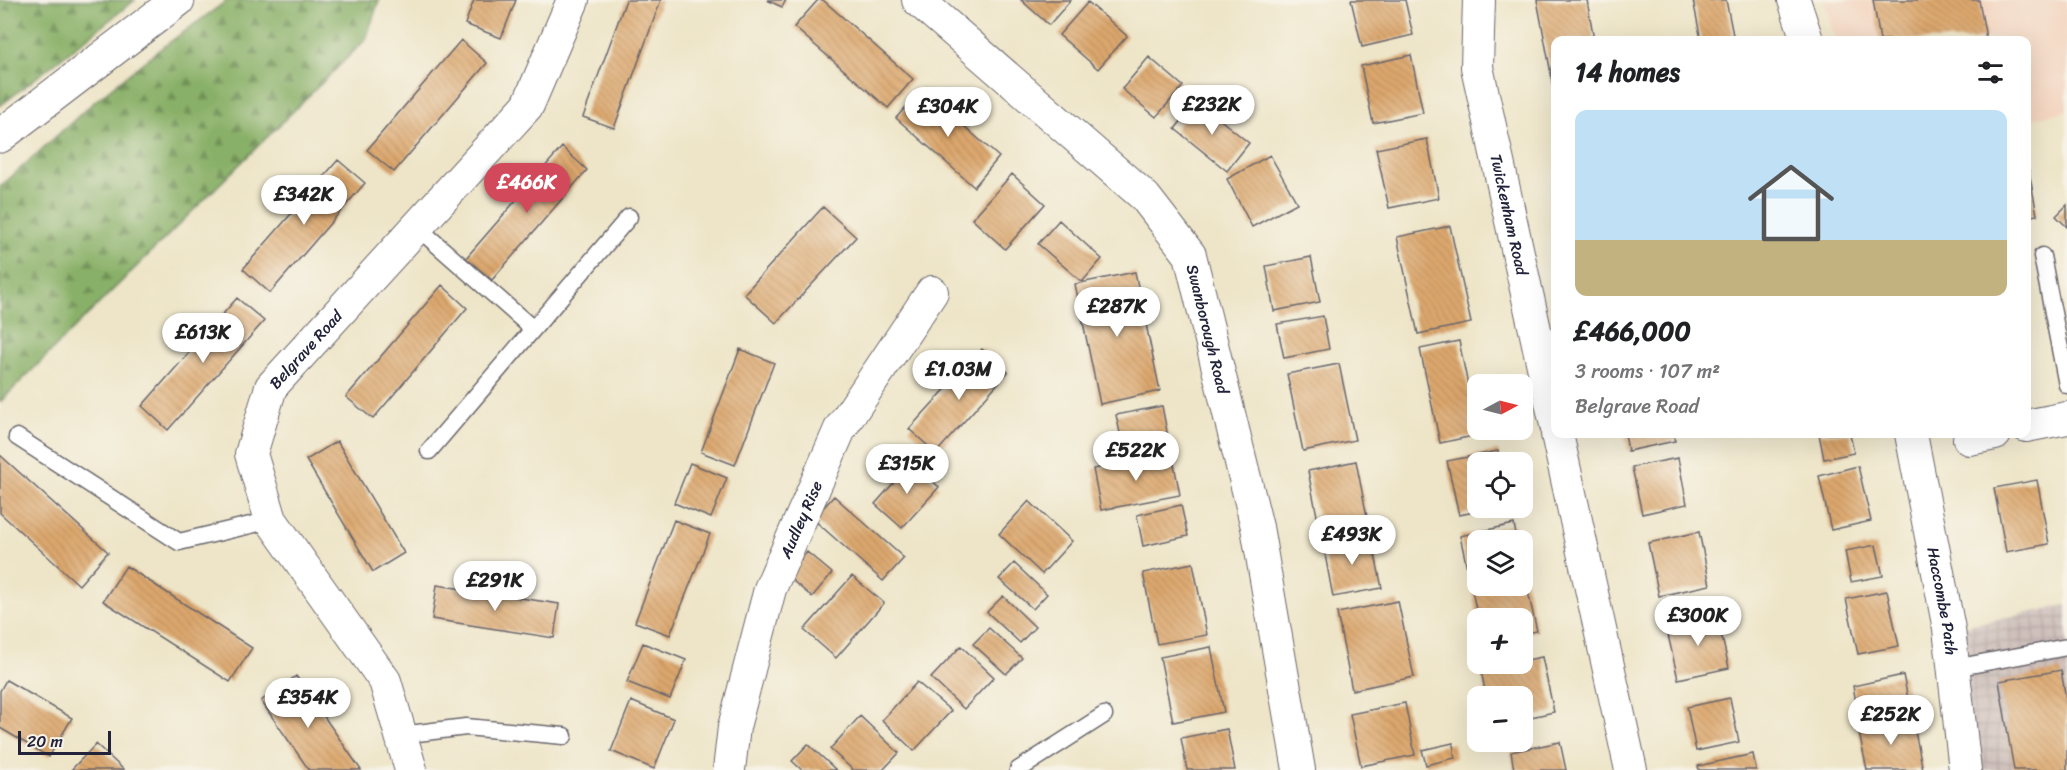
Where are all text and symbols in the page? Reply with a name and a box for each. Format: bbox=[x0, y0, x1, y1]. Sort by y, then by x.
text: 14 homes bbox=[1575, 49, 1680, 95]
icon: filters bbox=[1974, 56, 2007, 89]
pin: £232K bbox=[1170, 85, 1254, 136]
pin: £304K bbox=[906, 87, 990, 138]
text: £232K bbox=[1184, 87, 1240, 122]
text: £304K bbox=[919, 89, 977, 124]
icon: home bbox=[1737, 149, 1845, 257]
street label: Twickenham Road bbox=[1482, 151, 1537, 280]
pin: £466K bbox=[485, 163, 569, 214]
text: £466K bbox=[498, 165, 556, 200]
pin: £342K bbox=[262, 175, 346, 226]
text: £342K bbox=[275, 177, 333, 212]
street label: Swanborough Road bbox=[1178, 261, 1238, 398]
pin: £287K bbox=[1075, 287, 1159, 338]
text: £287K bbox=[1088, 289, 1146, 324]
street label: Belgrave Road bbox=[262, 302, 351, 396]
text: £466,000 bbox=[1575, 308, 1691, 354]
pin: £613K bbox=[161, 313, 245, 364]
text: £613K bbox=[176, 315, 230, 350]
pin: £1.03M bbox=[910, 350, 1008, 401]
text: £1.03M bbox=[926, 352, 992, 387]
text: 3 rooms · 107 m² bbox=[1575, 354, 1720, 389]
north arrow bbox=[1467, 374, 1533, 440]
map controls bbox=[1467, 374, 1533, 752]
text: Belgrave Road bbox=[1575, 389, 1699, 424]
pin: £522K bbox=[1094, 431, 1178, 482]
text: £522K bbox=[1107, 433, 1165, 468]
pin: £315K bbox=[865, 444, 949, 495]
text: £315K bbox=[880, 446, 934, 481]
button: locate bbox=[1467, 452, 1533, 518]
street label: Audley Rise bbox=[771, 476, 831, 564]
pin: £493K bbox=[1310, 515, 1394, 566]
text: £493K bbox=[1323, 517, 1381, 552]
button: layers bbox=[1467, 530, 1533, 596]
street label: Haccombe Path bbox=[1918, 544, 1966, 657]
pin: £291K bbox=[453, 561, 537, 612]
text: £291K bbox=[467, 563, 523, 598]
pin: £300K bbox=[1656, 596, 1740, 647]
text: £300K bbox=[1668, 598, 1728, 633]
button: + bbox=[1467, 608, 1533, 674]
pin: £354K bbox=[266, 678, 350, 729]
text: £354K bbox=[279, 680, 337, 715]
button: − bbox=[1467, 686, 1533, 752]
pin: £252K bbox=[1849, 695, 1933, 746]
text: £252K bbox=[1862, 697, 1920, 732]
text: 20 m bbox=[27, 727, 63, 756]
scale bar bbox=[18, 728, 111, 756]

